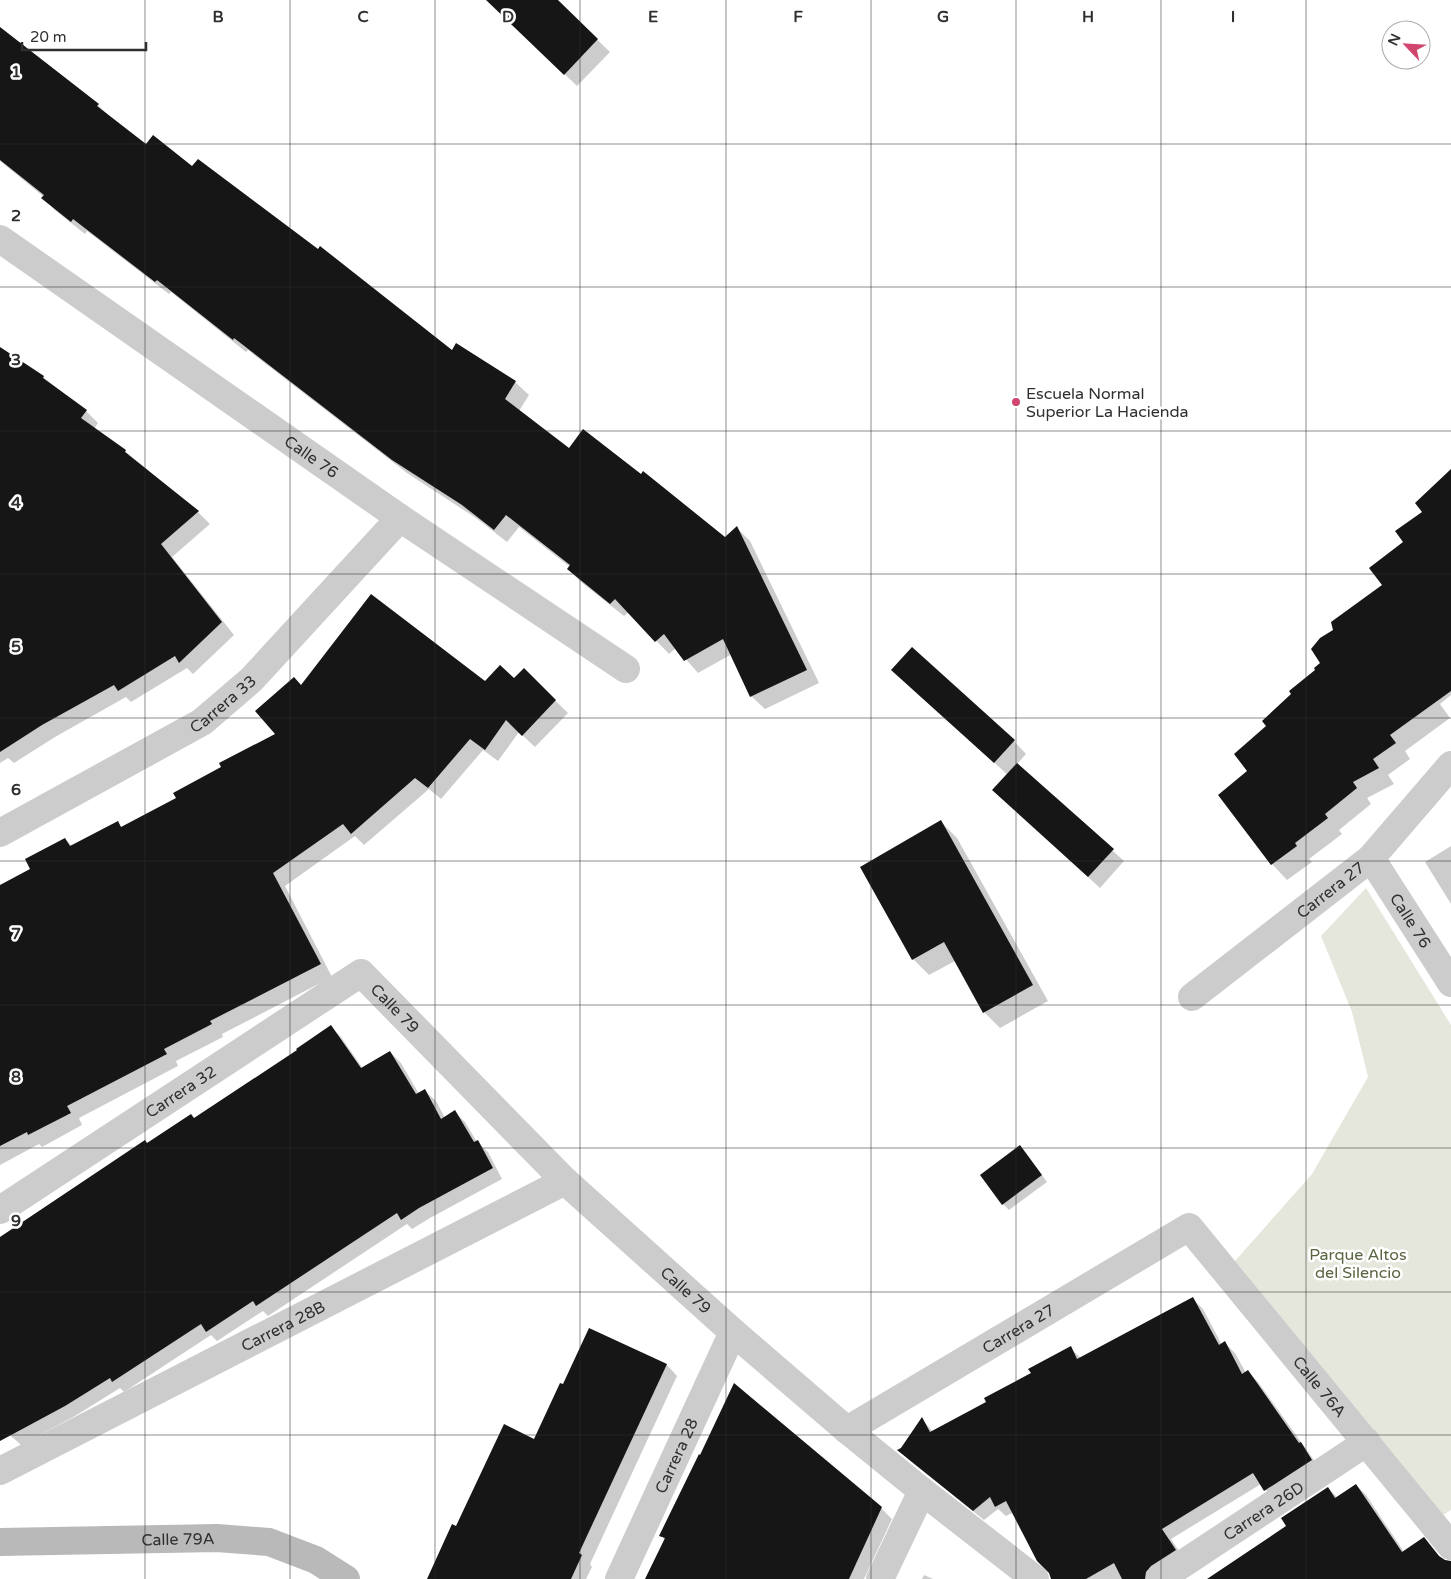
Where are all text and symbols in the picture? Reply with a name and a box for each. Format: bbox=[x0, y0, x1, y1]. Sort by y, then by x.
text: B bbox=[212, 7, 224, 27]
text: C bbox=[357, 7, 369, 27]
text: D bbox=[502, 7, 514, 27]
text: E bbox=[648, 7, 658, 27]
text: F bbox=[793, 7, 803, 27]
text: G bbox=[937, 7, 949, 27]
text: H bbox=[1082, 7, 1094, 27]
text: I bbox=[1231, 7, 1235, 27]
scale bar bbox=[22, 20, 146, 52]
north arrow bbox=[1381, 20, 1431, 70]
text: 20 m bbox=[30, 28, 67, 46]
text: N bbox=[1385, 31, 1405, 48]
text: 1 bbox=[11, 62, 21, 82]
text: 2 bbox=[11, 206, 21, 226]
text: 3 bbox=[11, 350, 21, 370]
place label: Escuela Normal Superior La Hacienda bbox=[1026, 384, 1189, 422]
marker: Escuela Normal Superior La Hacienda bbox=[1010, 396, 1022, 408]
street label: Calle 76 bbox=[280, 431, 342, 483]
text: 4 bbox=[11, 493, 21, 513]
text: 5 bbox=[11, 637, 21, 657]
street label: Carrera 33 bbox=[186, 671, 261, 738]
text: 6 bbox=[11, 780, 21, 800]
street label: Carrera 27 bbox=[1293, 858, 1369, 923]
street label: Calle 76 bbox=[1385, 890, 1435, 952]
text: 7 bbox=[11, 924, 21, 944]
street label: Calle 79 bbox=[366, 980, 423, 1038]
street label: Carrera 32 bbox=[142, 1062, 220, 1123]
text: 8 bbox=[11, 1067, 21, 1087]
text: 9 bbox=[11, 1211, 21, 1231]
park label: Parque Altos del Silencio bbox=[1309, 1245, 1407, 1283]
street label: Calle 79 bbox=[656, 1263, 715, 1319]
street label: Carrera 28B bbox=[238, 1297, 329, 1357]
street label: Carrera 27 bbox=[979, 1300, 1058, 1358]
street label: Calle 76A bbox=[1288, 1352, 1350, 1422]
street label: Carrera 28 bbox=[651, 1415, 703, 1497]
street label: Carrera 26D bbox=[1220, 1477, 1308, 1545]
street label: Calle 79A bbox=[141, 1529, 215, 1550]

